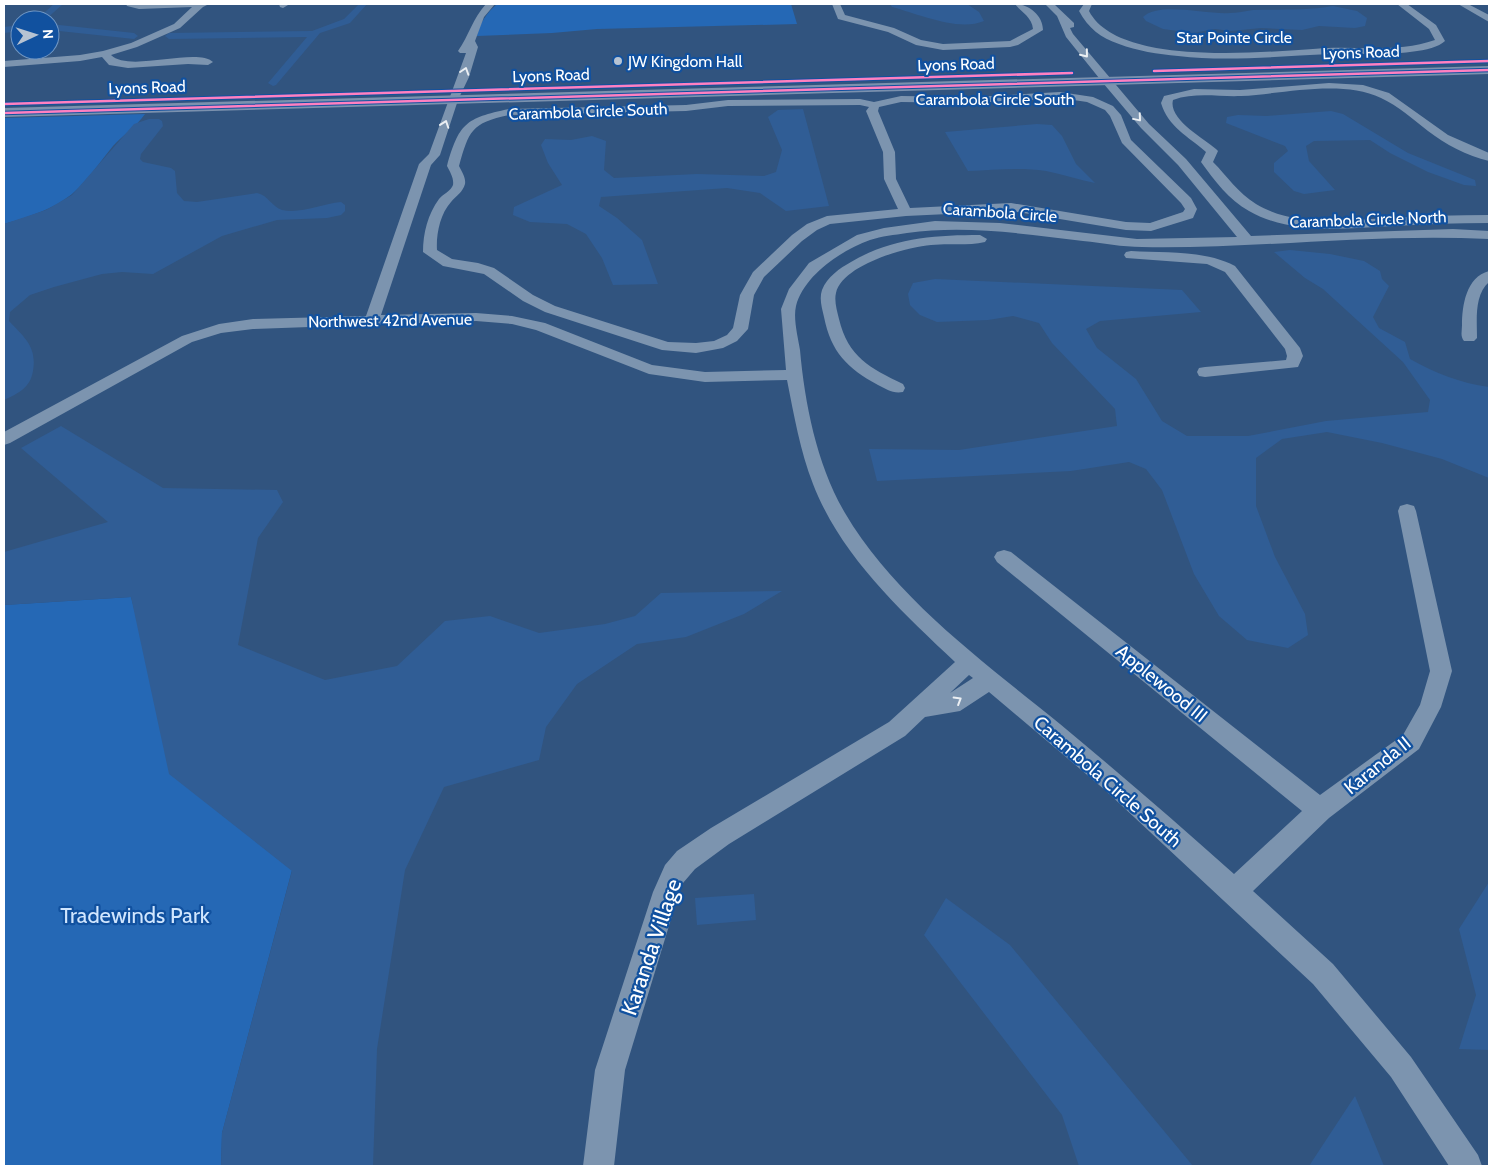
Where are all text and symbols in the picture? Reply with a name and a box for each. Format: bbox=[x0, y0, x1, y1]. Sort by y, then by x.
north arrow bbox=[10, 10, 60, 60]
street label: Star Pointe Circle bbox=[1176, 28, 1292, 47]
text: N bbox=[39, 29, 57, 40]
street label: Lyons Road bbox=[1322, 42, 1400, 63]
one-way arrow bbox=[1079, 48, 1087, 57]
place label: JW Kingdom Hall bbox=[627, 52, 742, 71]
street label: Lyons Road bbox=[917, 54, 995, 75]
marker: JW Kingdom Hall bbox=[612, 55, 624, 67]
street label: Lyons Road bbox=[512, 65, 590, 86]
one-way arrow bbox=[460, 67, 470, 76]
street label: Lyons Road bbox=[108, 77, 186, 98]
street label: Carambola Circle South bbox=[916, 90, 1074, 109]
street label: Carambola Circle South bbox=[508, 99, 668, 124]
one-way arrow bbox=[1132, 112, 1141, 121]
one-way arrow bbox=[439, 121, 449, 129]
street label: Carambola Circle bbox=[942, 199, 1058, 226]
street label: Carambola Circle North bbox=[1289, 207, 1447, 232]
street label: Northwest 42nd Avenue bbox=[308, 310, 472, 331]
street label: Applewood III bbox=[1111, 640, 1212, 727]
one-way arrow bbox=[953, 696, 962, 706]
street label: Carambola Circle South bbox=[1029, 711, 1186, 852]
street label: Karanda II bbox=[1339, 732, 1415, 799]
street label: Karanda Village bbox=[615, 875, 687, 1019]
park label: Tradewinds Park bbox=[60, 902, 210, 929]

